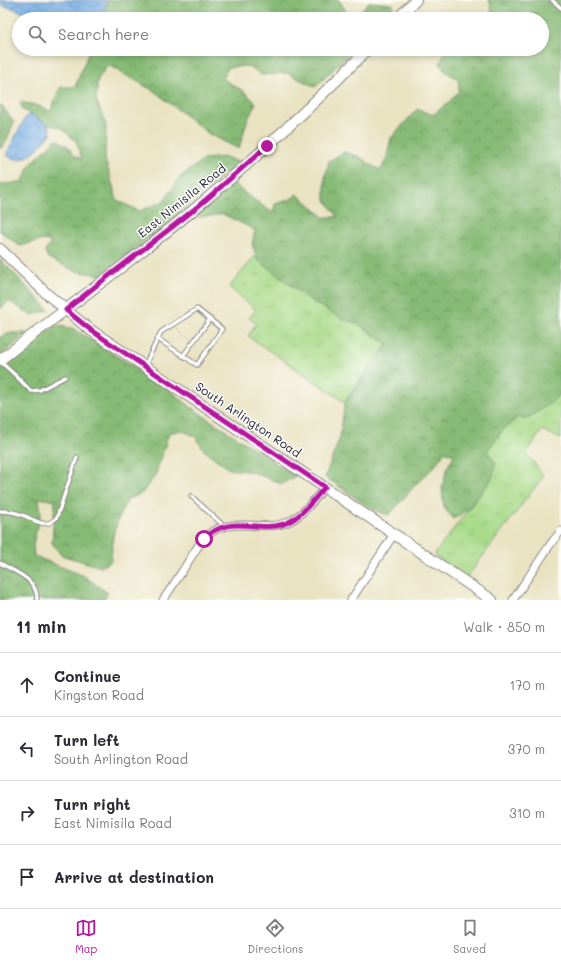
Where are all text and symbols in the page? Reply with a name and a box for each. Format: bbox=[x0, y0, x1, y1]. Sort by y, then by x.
search box bbox=[12, 12, 549, 56]
icon: search bbox=[26, 23, 48, 45]
text: Search here bbox=[58, 24, 149, 44]
route end bbox=[258, 137, 276, 155]
street label: East Nimisila Road bbox=[134, 160, 229, 241]
street label: South Arlington Road bbox=[193, 378, 305, 461]
route start bbox=[195, 530, 213, 548]
text: 11 min bbox=[16, 615, 66, 637]
text: Walk · 850 m bbox=[463, 618, 545, 635]
text: Continue bbox=[54, 666, 121, 686]
icon: ahead bbox=[16, 674, 38, 696]
text: 170 m bbox=[509, 676, 545, 693]
text: Kingston Road bbox=[54, 686, 144, 703]
text: Turn left bbox=[54, 730, 119, 750]
icon: left bbox=[16, 738, 38, 760]
text: 370 m bbox=[508, 740, 545, 757]
text: South Arlington Road bbox=[54, 750, 188, 767]
text: Turn right bbox=[54, 794, 131, 814]
icon: right bbox=[16, 802, 38, 824]
text: 310 m bbox=[509, 804, 545, 821]
text: East Nimisila Road bbox=[54, 814, 172, 831]
icon: arrive bbox=[16, 866, 38, 888]
text: Arrive at destination bbox=[54, 867, 214, 887]
tab: Map bbox=[75, 917, 97, 956]
tab: Directions bbox=[247, 917, 303, 956]
tab: Saved bbox=[453, 917, 486, 956]

